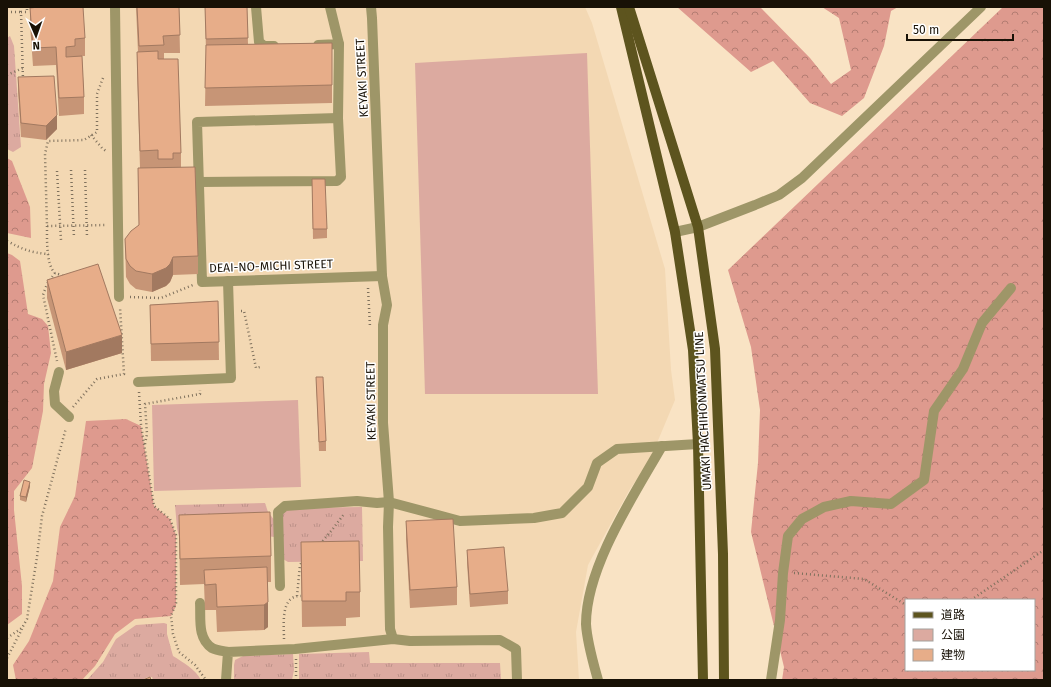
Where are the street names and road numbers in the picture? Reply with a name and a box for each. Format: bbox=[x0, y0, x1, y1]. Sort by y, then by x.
street label: KEYAKI STREET bbox=[353, 37, 371, 118]
street label: DEAI-NO-MICHI STREET bbox=[209, 257, 334, 275]
street label: UMAKI HACHIHONMATSU LINE bbox=[692, 331, 714, 491]
street label: KEYAKI STREET bbox=[363, 361, 379, 441]

